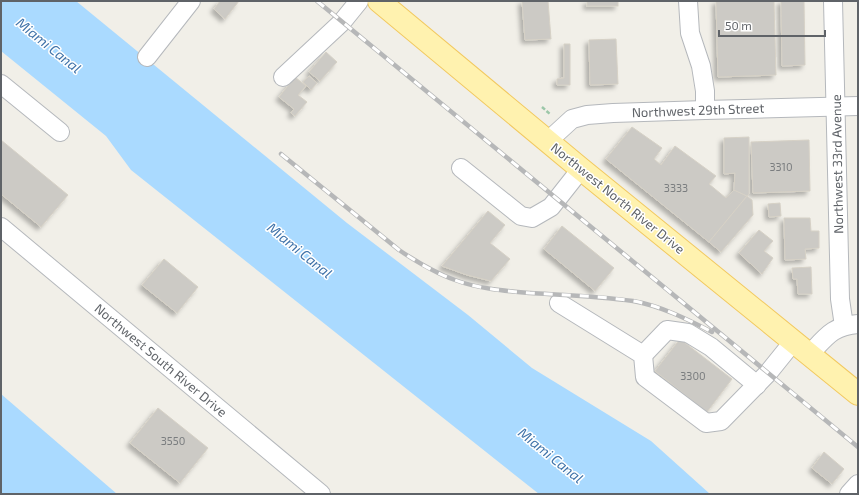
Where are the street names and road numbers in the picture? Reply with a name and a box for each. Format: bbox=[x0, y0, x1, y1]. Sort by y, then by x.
street label: Northwest 33rd Avenue bbox=[828, 94, 846, 234]
street label: Northwest 29th Street bbox=[631, 100, 765, 120]
street label: Northwest North River Drive bbox=[548, 139, 688, 257]
street label: Northwest South River Drive bbox=[92, 300, 230, 420]

